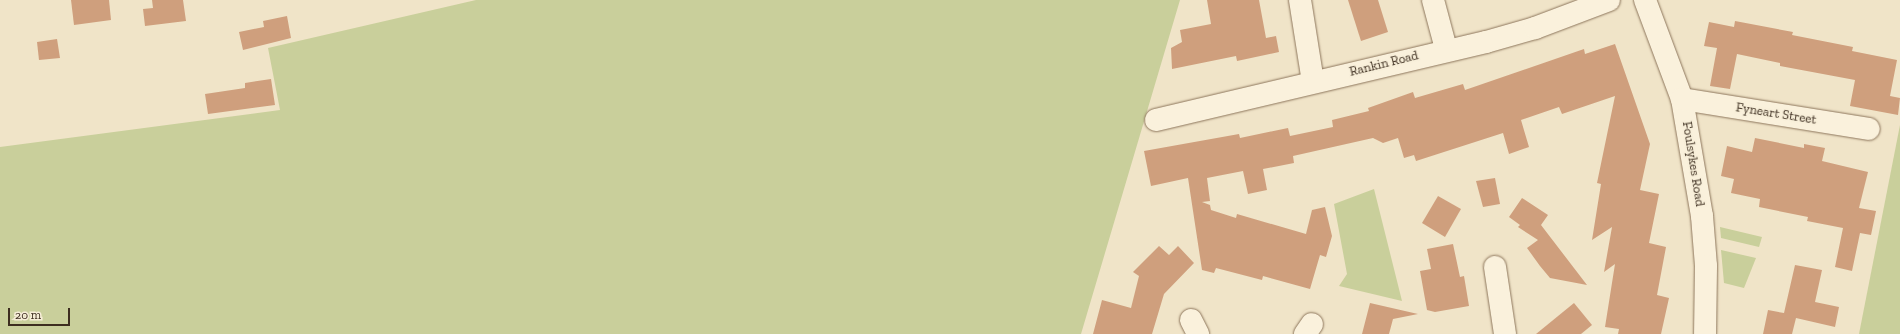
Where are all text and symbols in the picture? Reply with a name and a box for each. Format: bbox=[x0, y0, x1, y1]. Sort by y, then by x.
street label: Rankin Road bbox=[1348, 48, 1420, 80]
street label: Fyneart Street bbox=[1735, 100, 1817, 128]
street label: Foulsykes Road bbox=[1679, 120, 1707, 208]
scale bar bbox=[10, 300, 72, 326]
text: 20 m bbox=[15, 308, 41, 322]

